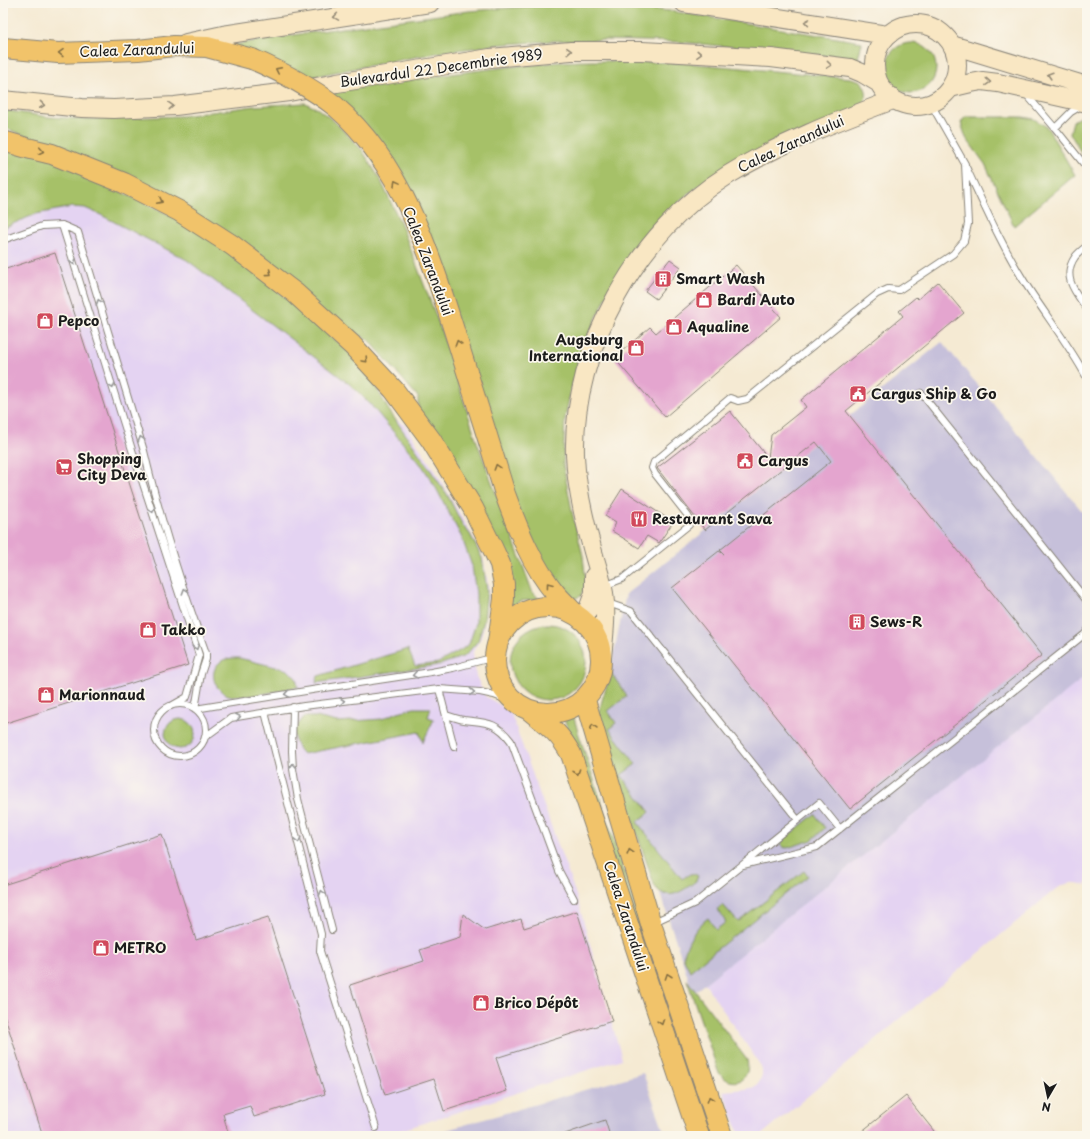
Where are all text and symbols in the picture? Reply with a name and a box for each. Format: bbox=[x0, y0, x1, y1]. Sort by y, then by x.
one-way arrow bbox=[333, 12, 339, 21]
one-way arrow bbox=[804, 18, 810, 27]
street label: Calea Zarandului bbox=[79, 37, 195, 62]
street label: Bulevardul 22 Decembrie 1989 bbox=[338, 43, 544, 92]
one-way arrow bbox=[566, 47, 572, 55]
one-way arrow bbox=[58, 49, 64, 57]
one-way arrow bbox=[696, 49, 702, 58]
one-way arrow bbox=[826, 60, 832, 69]
one-way arrow bbox=[275, 67, 283, 75]
one-way arrow bbox=[1046, 71, 1053, 80]
one-way arrow bbox=[985, 77, 991, 86]
one-way arrow bbox=[39, 100, 45, 109]
one-way arrow bbox=[168, 101, 174, 110]
street label: Calea Zarandului bbox=[734, 110, 848, 177]
one-way arrow bbox=[37, 147, 44, 155]
one-way arrow bbox=[393, 180, 401, 187]
one-way arrow bbox=[156, 197, 163, 204]
street label: Calea Zarandului bbox=[398, 203, 459, 318]
one-way arrow bbox=[69, 258, 77, 265]
one-way arrow bbox=[264, 268, 271, 275]
place label: Smart Wash bbox=[676, 268, 765, 289]
building icon: Smart Wash bbox=[653, 269, 673, 289]
place label: Bardi Auto bbox=[717, 289, 795, 310]
shop icon: Bardi Auto bbox=[694, 290, 714, 310]
one-way arrow bbox=[95, 298, 104, 305]
place label: Pepco bbox=[58, 310, 99, 331]
shop icon: Pepco bbox=[35, 311, 55, 331]
place label: Aqualine bbox=[686, 316, 749, 337]
shop icon: Aqualine bbox=[664, 317, 684, 337]
place label: Augsburg International bbox=[529, 329, 623, 366]
shop icon: Augsburg International bbox=[626, 338, 646, 358]
one-way arrow bbox=[454, 340, 463, 347]
one-way arrow bbox=[360, 355, 367, 362]
one-way arrow bbox=[107, 383, 116, 390]
place label: Cargus Ship & Go bbox=[871, 383, 997, 404]
public building icon: Cargus Ship & Go bbox=[848, 384, 868, 404]
one-way arrow bbox=[137, 436, 146, 443]
place label: Shopping City Deva bbox=[77, 448, 147, 485]
place label: Cargus bbox=[758, 450, 809, 471]
public building icon: Cargus bbox=[735, 451, 755, 471]
supermarket icon: Shopping City Deva bbox=[54, 457, 74, 477]
one-way arrow bbox=[493, 464, 502, 471]
one-way arrow bbox=[147, 506, 155, 513]
place label: Restaurant Sava bbox=[652, 508, 773, 529]
restaurant icon: Restaurant Sava bbox=[629, 509, 649, 529]
one-way arrow bbox=[547, 583, 554, 590]
one-way arrow bbox=[181, 588, 190, 595]
place label: Sews-R bbox=[870, 611, 922, 632]
building icon: Sews-R bbox=[847, 612, 867, 632]
place label: Takko bbox=[161, 619, 205, 640]
shop icon: Takko bbox=[138, 620, 158, 640]
one-way arrow bbox=[192, 643, 200, 650]
one-way arrow bbox=[412, 670, 418, 679]
place label: Marionnaud bbox=[59, 684, 146, 705]
shop icon: Marionnaud bbox=[36, 685, 56, 705]
one-way arrow bbox=[469, 687, 475, 696]
one-way arrow bbox=[283, 690, 290, 698]
one-way arrow bbox=[339, 697, 345, 706]
one-way arrow bbox=[235, 713, 241, 722]
one-way arrow bbox=[589, 724, 598, 731]
one-way arrow bbox=[289, 763, 298, 769]
one-way arrow bbox=[572, 769, 581, 776]
one-way arrow bbox=[293, 837, 301, 843]
one-way arrow bbox=[626, 848, 635, 855]
street label: Calea Zarandului bbox=[599, 858, 654, 974]
one-way arrow bbox=[318, 889, 327, 896]
place label: METRO bbox=[114, 937, 166, 958]
shop icon: METRO bbox=[91, 938, 111, 958]
one-way arrow bbox=[664, 972, 673, 979]
place label: Brico Dépôt bbox=[494, 992, 579, 1013]
shop icon: Brico Dépôt bbox=[471, 993, 491, 1013]
one-way arrow bbox=[656, 1019, 664, 1026]
north arrow bbox=[1028, 1077, 1068, 1117]
one-way arrow bbox=[706, 1096, 715, 1103]
text: N bbox=[1040, 1098, 1052, 1116]

